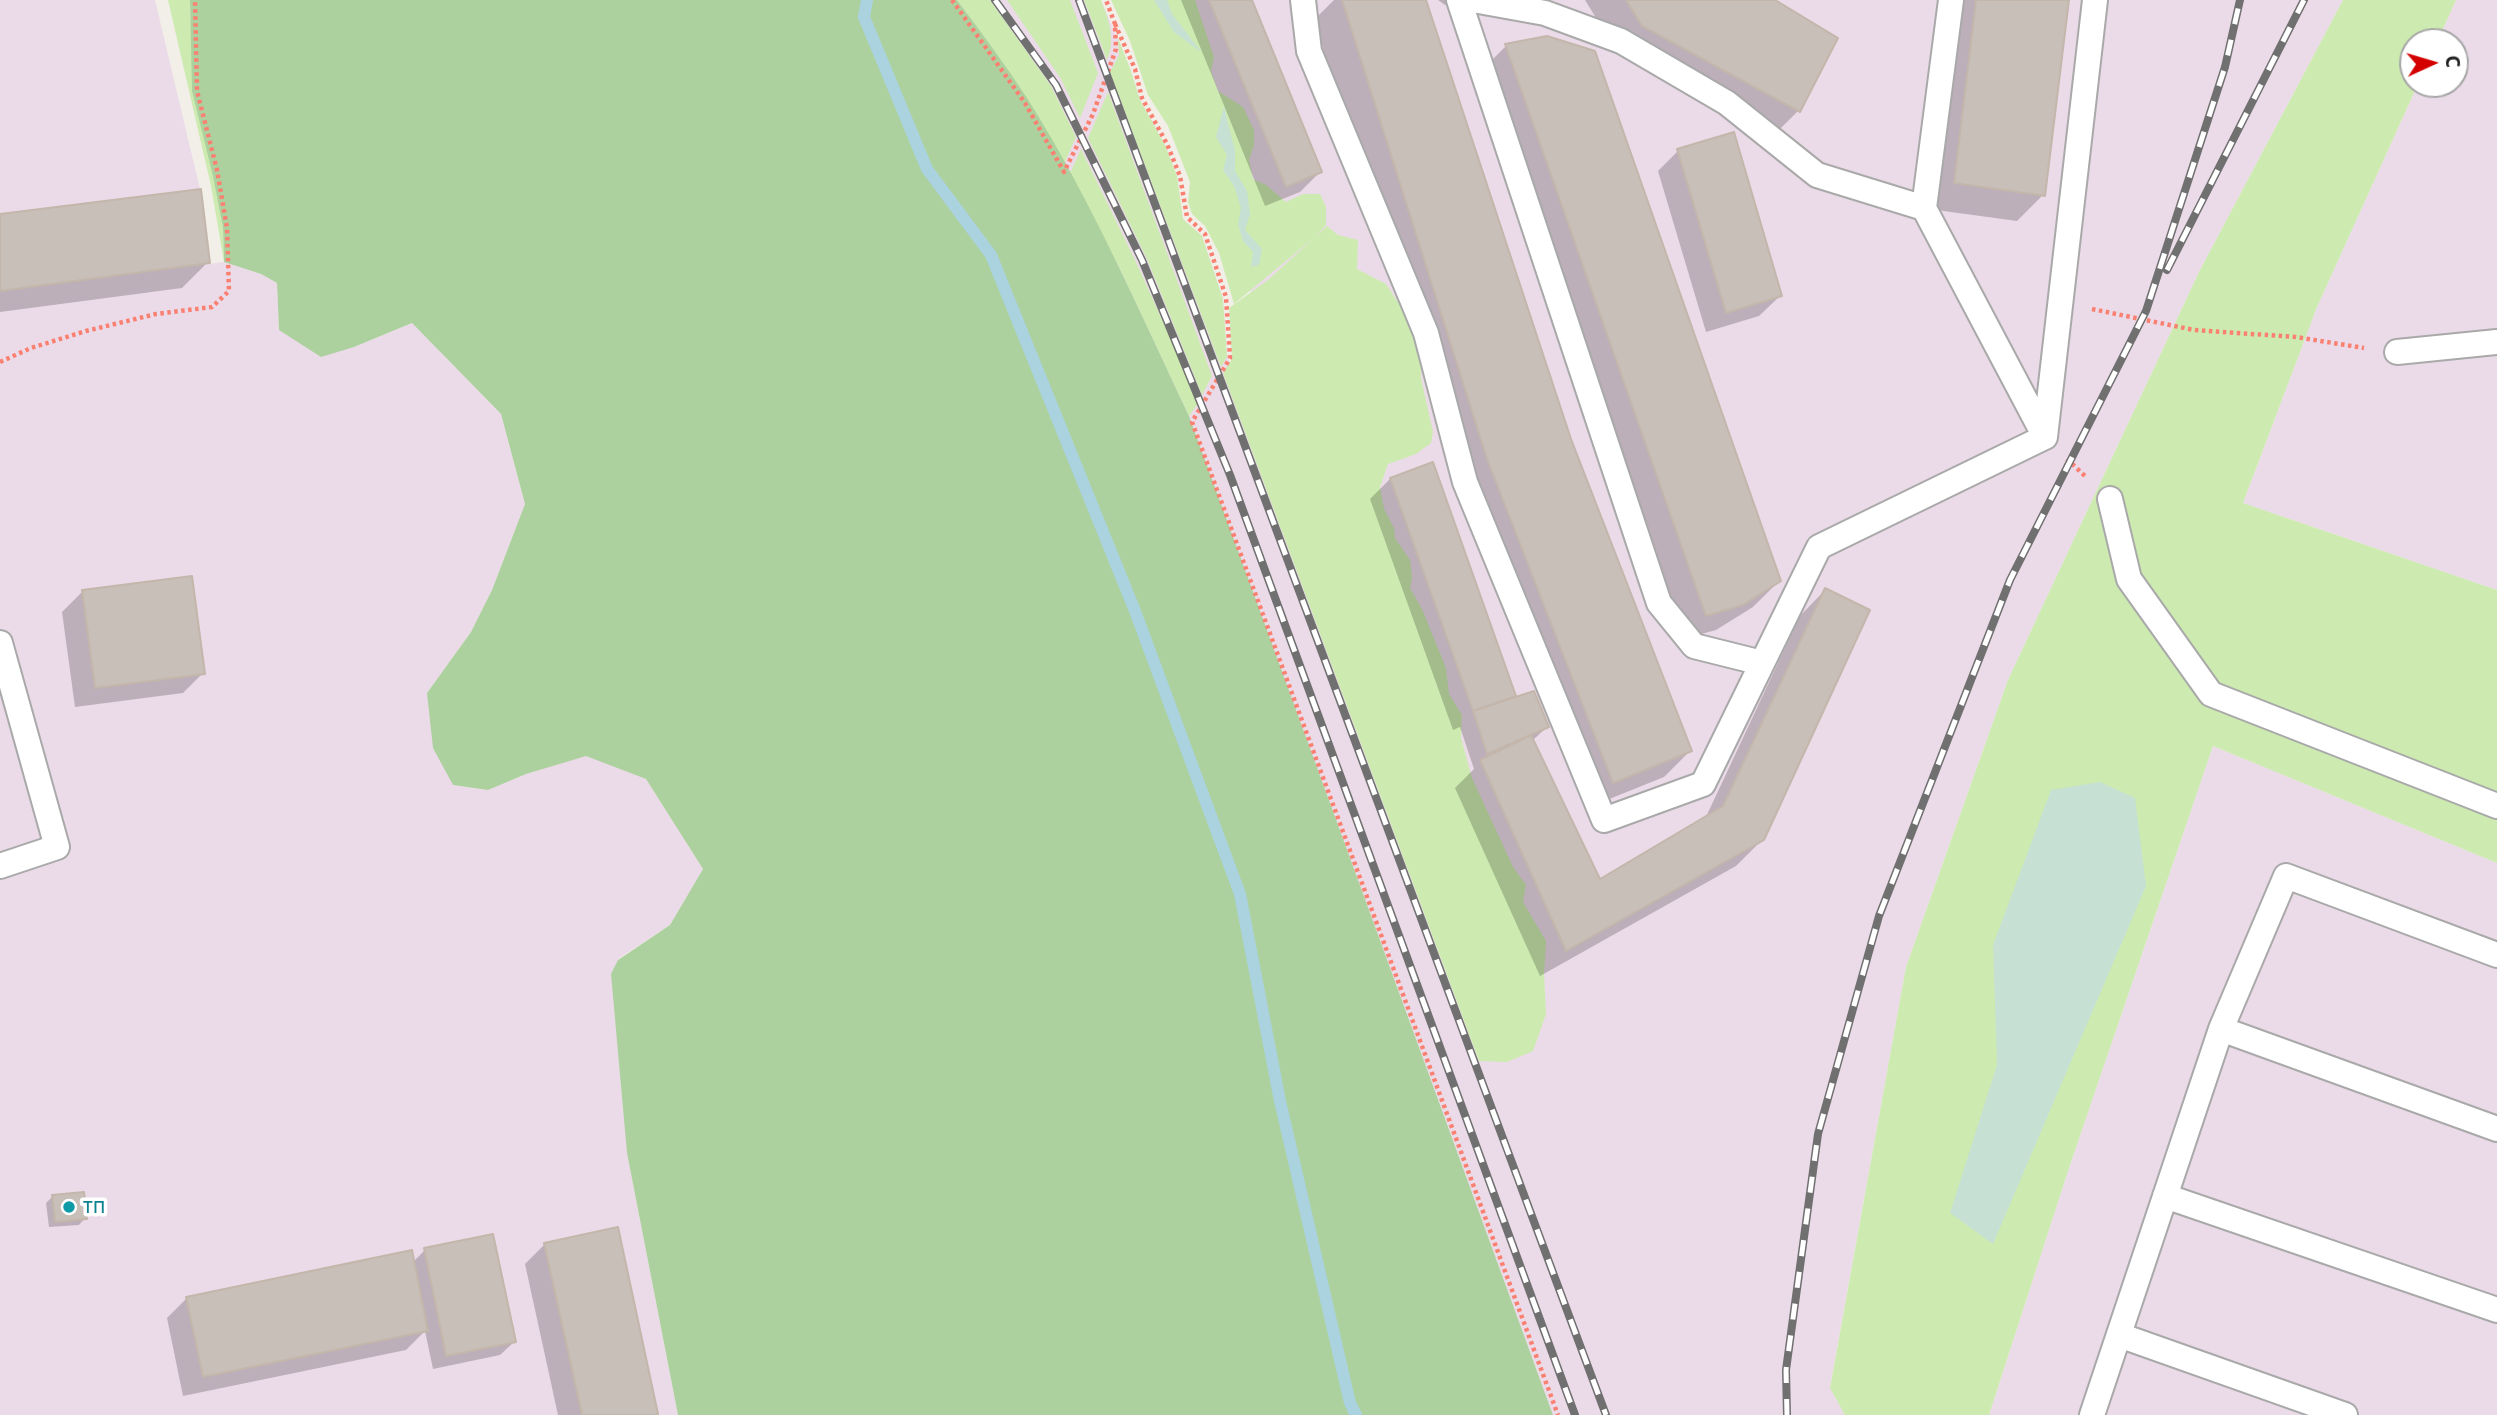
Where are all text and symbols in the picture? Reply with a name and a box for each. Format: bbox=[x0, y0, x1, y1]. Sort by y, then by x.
north arrow bbox=[2399, 28, 2469, 98]
text: С bbox=[2440, 55, 2466, 69]
place label: тп bbox=[83, 1194, 105, 1220]
marker: тп bbox=[61, 1199, 77, 1215]

